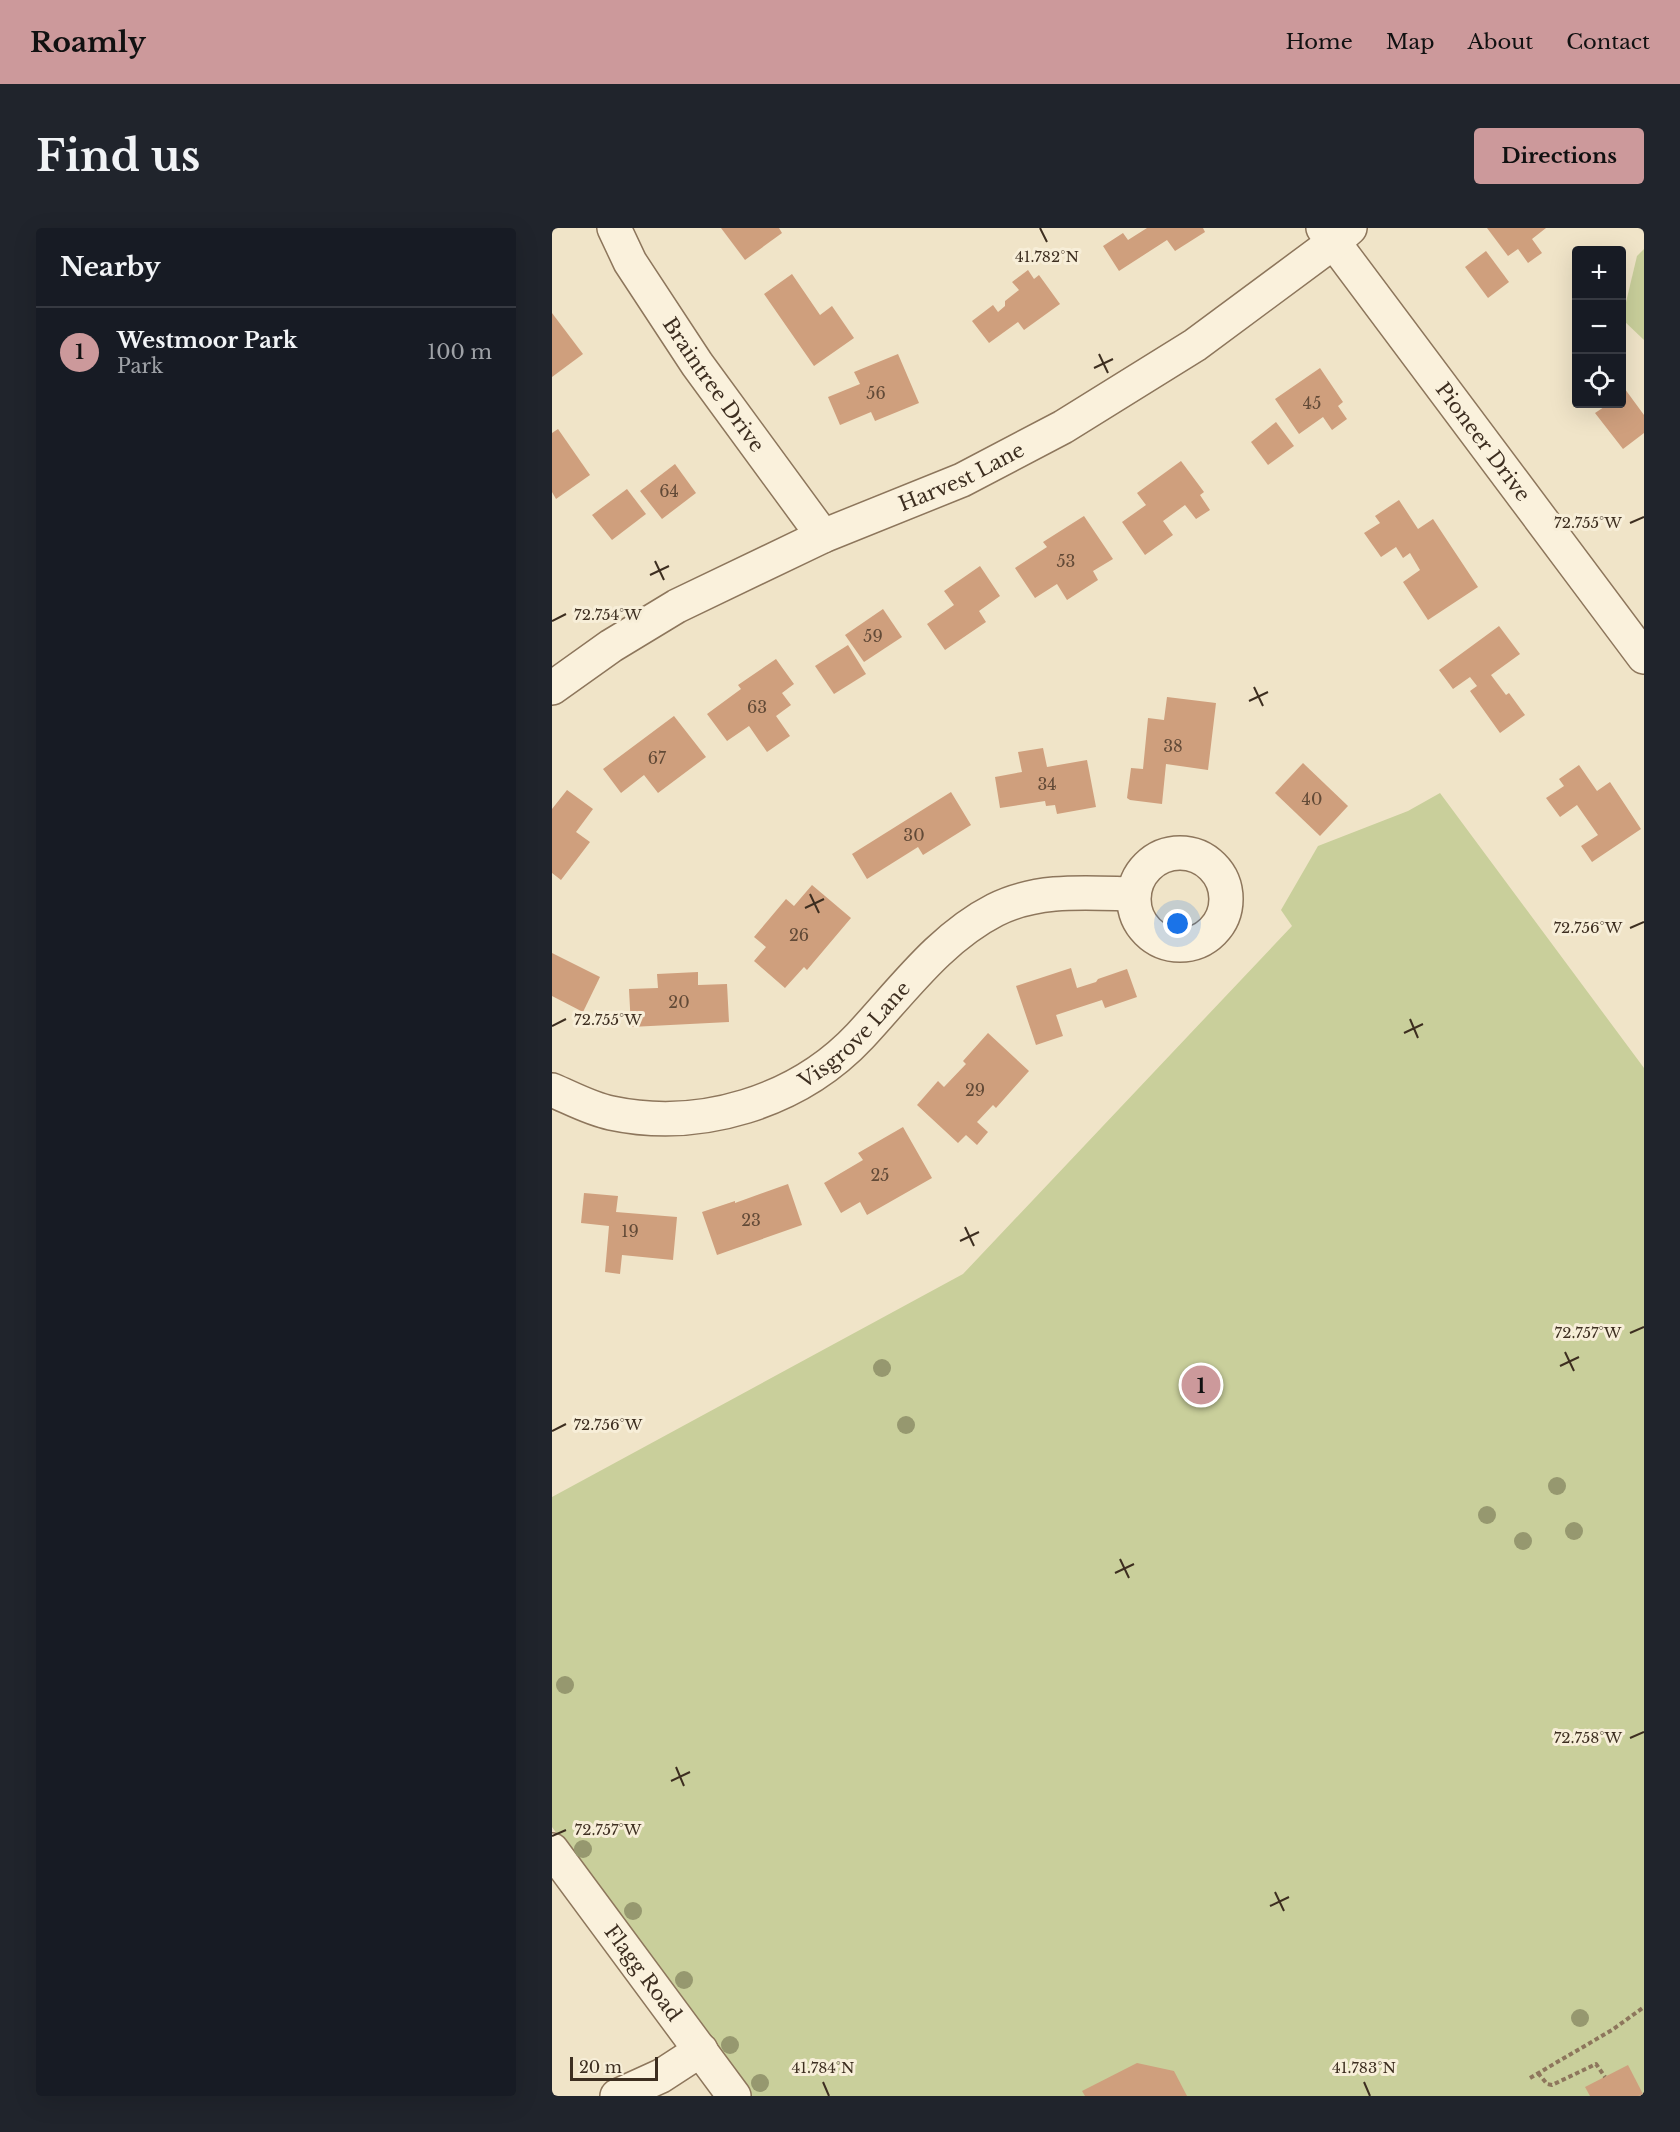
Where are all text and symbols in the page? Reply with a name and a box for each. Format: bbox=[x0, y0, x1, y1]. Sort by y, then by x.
text: Roamly bbox=[30, 25, 146, 60]
text: Home bbox=[1286, 29, 1353, 55]
text: Map bbox=[1386, 29, 1434, 55]
text: About bbox=[1467, 29, 1533, 55]
text: Contact bbox=[1566, 29, 1650, 55]
button: Directions bbox=[1474, 128, 1644, 184]
text: Find us bbox=[36, 130, 200, 182]
map controls bbox=[1572, 246, 1626, 408]
button: + bbox=[1572, 246, 1626, 300]
text: 41.782°N bbox=[1015, 247, 1079, 266]
text: Nearby bbox=[60, 251, 161, 283]
button: − bbox=[1572, 300, 1626, 354]
street label: Braintree Drive bbox=[658, 313, 769, 457]
text: Westmoor Park bbox=[117, 327, 297, 354]
text: 1 bbox=[75, 340, 84, 364]
text: 100 m bbox=[427, 340, 492, 364]
text: Park bbox=[117, 354, 163, 378]
button: locate bbox=[1572, 354, 1626, 408]
street label: Pioneer Drive bbox=[1431, 378, 1535, 506]
house number: 56 bbox=[866, 383, 886, 403]
house number: 45 bbox=[1303, 393, 1321, 413]
street label: Harvest Lane bbox=[895, 438, 1028, 516]
house number: 64 bbox=[659, 481, 679, 501]
text: 72.755°W bbox=[1554, 513, 1622, 532]
house number: 53 bbox=[1057, 551, 1075, 571]
text: 72.754°W bbox=[574, 605, 642, 624]
house number: 59 bbox=[863, 626, 883, 646]
house number: 63 bbox=[747, 697, 767, 717]
house number: 38 bbox=[1163, 736, 1183, 756]
house number: 67 bbox=[648, 748, 667, 768]
house number: 34 bbox=[1037, 774, 1057, 794]
house number: 40 bbox=[1302, 789, 1322, 809]
house number: 30 bbox=[903, 825, 925, 845]
your location bbox=[1163, 909, 1192, 938]
text: 72.756°W bbox=[1554, 918, 1623, 937]
house number: 26 bbox=[789, 925, 809, 945]
street label: Visgrove Lane bbox=[793, 976, 915, 1094]
house number: 20 bbox=[668, 992, 690, 1012]
text: 72.755°W bbox=[574, 1010, 642, 1029]
house number: 29 bbox=[965, 1080, 985, 1100]
house number: 25 bbox=[871, 1165, 889, 1185]
house number: 23 bbox=[741, 1210, 761, 1230]
house number: 19 bbox=[621, 1221, 639, 1241]
text: 72.757°W bbox=[1555, 1323, 1622, 1342]
pin: 1 bbox=[1182, 1362, 1220, 1408]
text: 72.756°W bbox=[574, 1415, 643, 1434]
text: 72.758°W bbox=[1554, 1728, 1623, 1747]
text: 72.757°W bbox=[575, 1820, 642, 1839]
street label: Flagg Road bbox=[600, 1920, 686, 2026]
scale bar bbox=[570, 2054, 658, 2082]
text: 20 m bbox=[579, 2057, 622, 2077]
text: 41.784°N bbox=[791, 2058, 855, 2077]
text: 41.783°N bbox=[1332, 2058, 1396, 2077]

